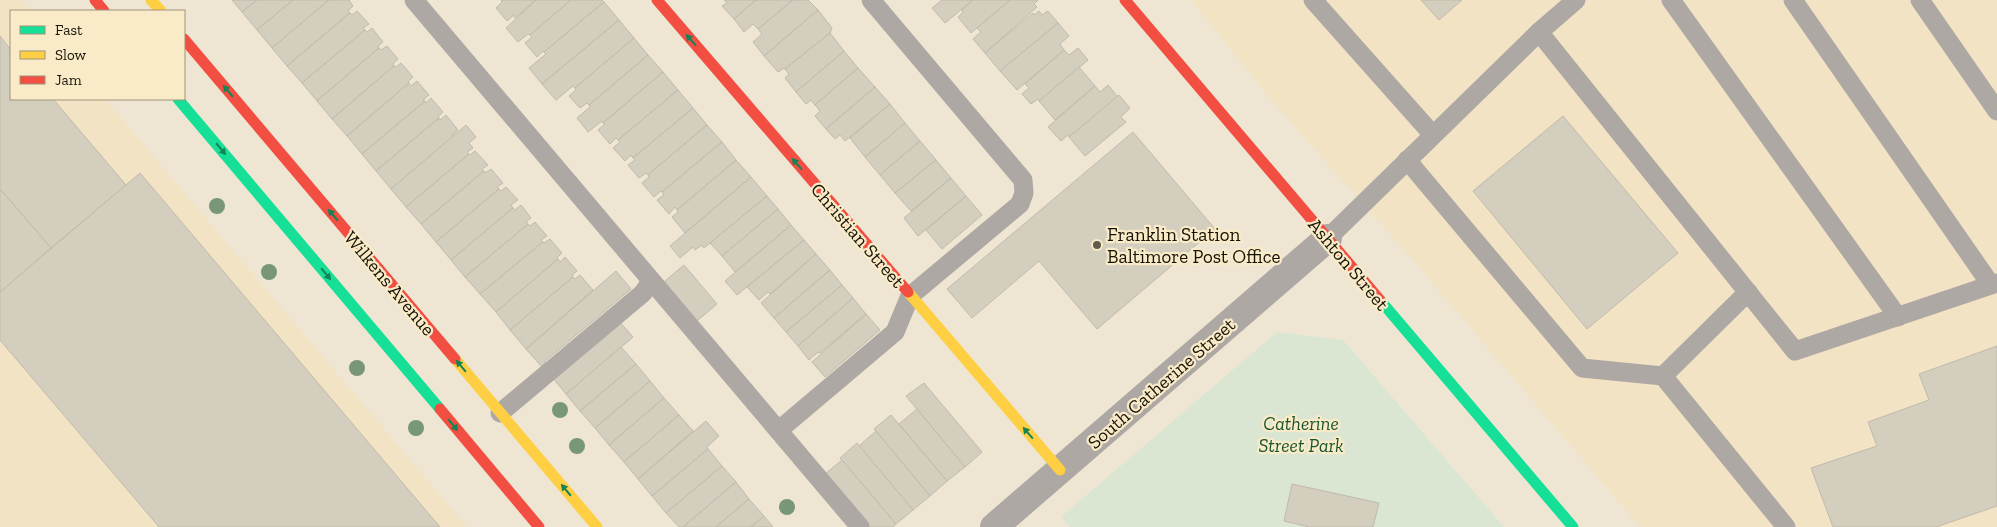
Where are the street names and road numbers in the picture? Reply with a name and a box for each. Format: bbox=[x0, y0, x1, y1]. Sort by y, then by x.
street label: Christian Street bbox=[806, 178, 909, 292]
street label: Ashton Street bbox=[1303, 214, 1394, 315]
street label: Wilkens Avenue bbox=[339, 226, 440, 340]
street label: South Catherine Street bbox=[1083, 313, 1240, 454]

